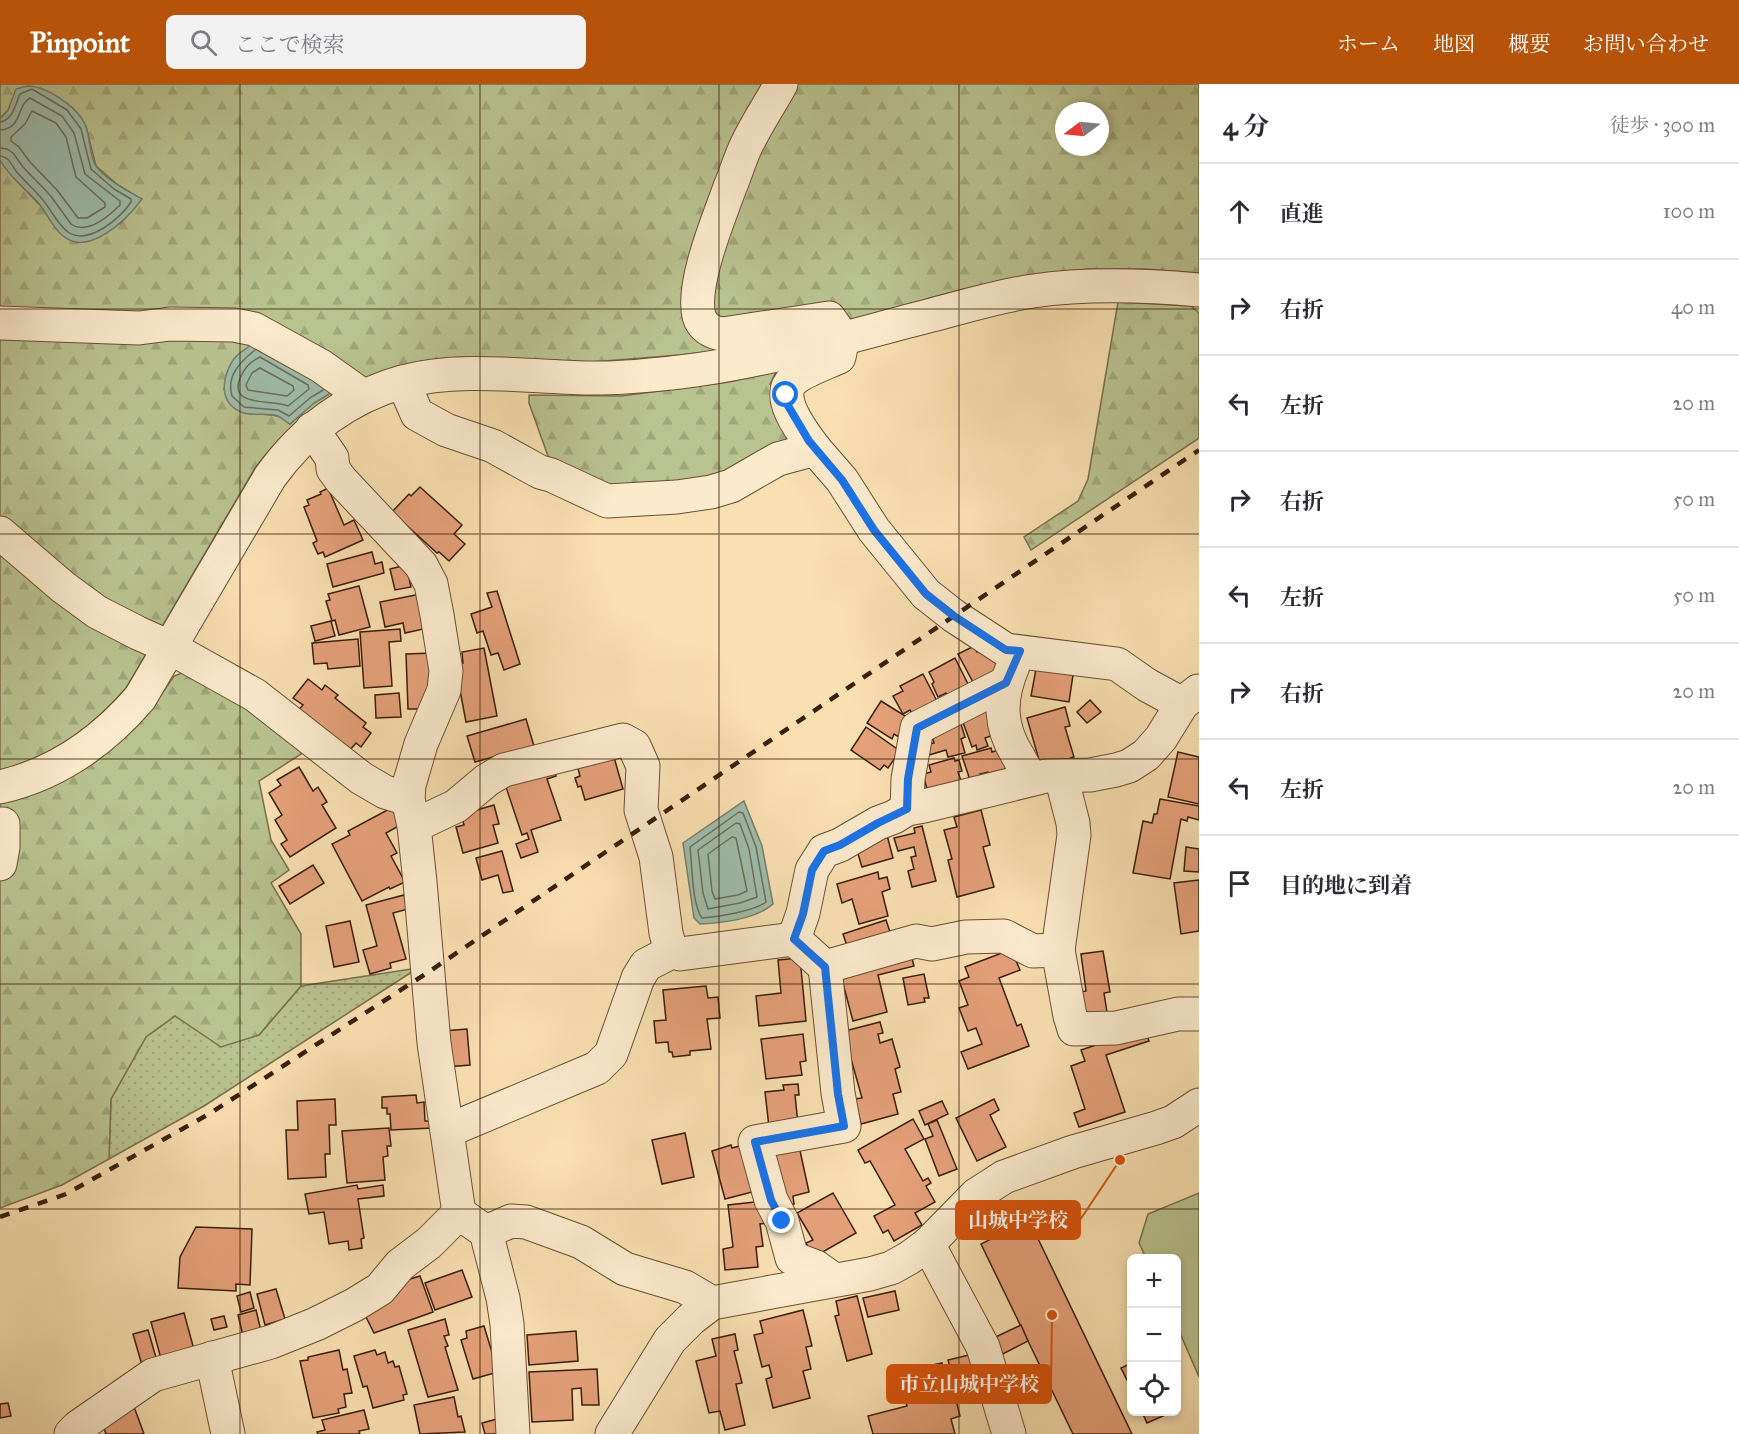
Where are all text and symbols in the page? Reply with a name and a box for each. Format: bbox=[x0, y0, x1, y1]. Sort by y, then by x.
search box bbox=[166, 15, 586, 69]
text: Pinpoint bbox=[30, 25, 130, 60]
icon: search bbox=[187, 26, 220, 59]
text: ここで検索 bbox=[235, 31, 345, 58]
text: ホーム bbox=[1337, 31, 1400, 57]
text: 地図 bbox=[1433, 31, 1475, 57]
text: 概要 bbox=[1508, 31, 1550, 57]
text: お問い合わせ bbox=[1583, 31, 1709, 57]
north arrow bbox=[1055, 102, 1109, 156]
text: 4 分 bbox=[1223, 110, 1269, 142]
text: 徒歩 · 300 m bbox=[1610, 113, 1715, 137]
icon: ahead bbox=[1223, 195, 1256, 228]
text: 100 m bbox=[1663, 199, 1715, 223]
text: 直進 bbox=[1280, 200, 1324, 227]
icon: right bbox=[1223, 291, 1256, 324]
text: 40 m bbox=[1671, 295, 1715, 319]
text: 右折 bbox=[1280, 296, 1324, 323]
route start bbox=[772, 381, 798, 407]
icon: left bbox=[1223, 387, 1256, 420]
text: 20 m bbox=[1672, 391, 1715, 415]
text: 左折 bbox=[1280, 392, 1324, 419]
icon: right bbox=[1223, 483, 1256, 516]
text: 50 m bbox=[1673, 487, 1715, 511]
text: 右折 bbox=[1280, 488, 1324, 515]
icon: left bbox=[1223, 579, 1256, 612]
text: 50 m bbox=[1673, 583, 1715, 607]
text: 左折 bbox=[1280, 584, 1324, 611]
icon: right bbox=[1223, 675, 1256, 708]
text: 20 m bbox=[1672, 679, 1715, 703]
text: 右折 bbox=[1280, 680, 1324, 707]
icon: left bbox=[1223, 771, 1256, 804]
text: 20 m bbox=[1672, 775, 1715, 799]
text: 左折 bbox=[1280, 776, 1324, 803]
icon: arrive bbox=[1223, 867, 1256, 900]
text: 目的地に到着 bbox=[1280, 872, 1412, 899]
callout: 山城中学校 bbox=[956, 1201, 1080, 1239]
route end bbox=[768, 1207, 794, 1233]
text: 山城中学校 bbox=[968, 1208, 1068, 1232]
map controls bbox=[1127, 1254, 1181, 1416]
button: + bbox=[1127, 1254, 1181, 1308]
button: − bbox=[1127, 1308, 1181, 1362]
button: locate bbox=[1127, 1362, 1181, 1416]
callout: 市立山城中学校 bbox=[887, 1365, 1051, 1403]
text: 市立山城中学校 bbox=[899, 1372, 1039, 1396]

